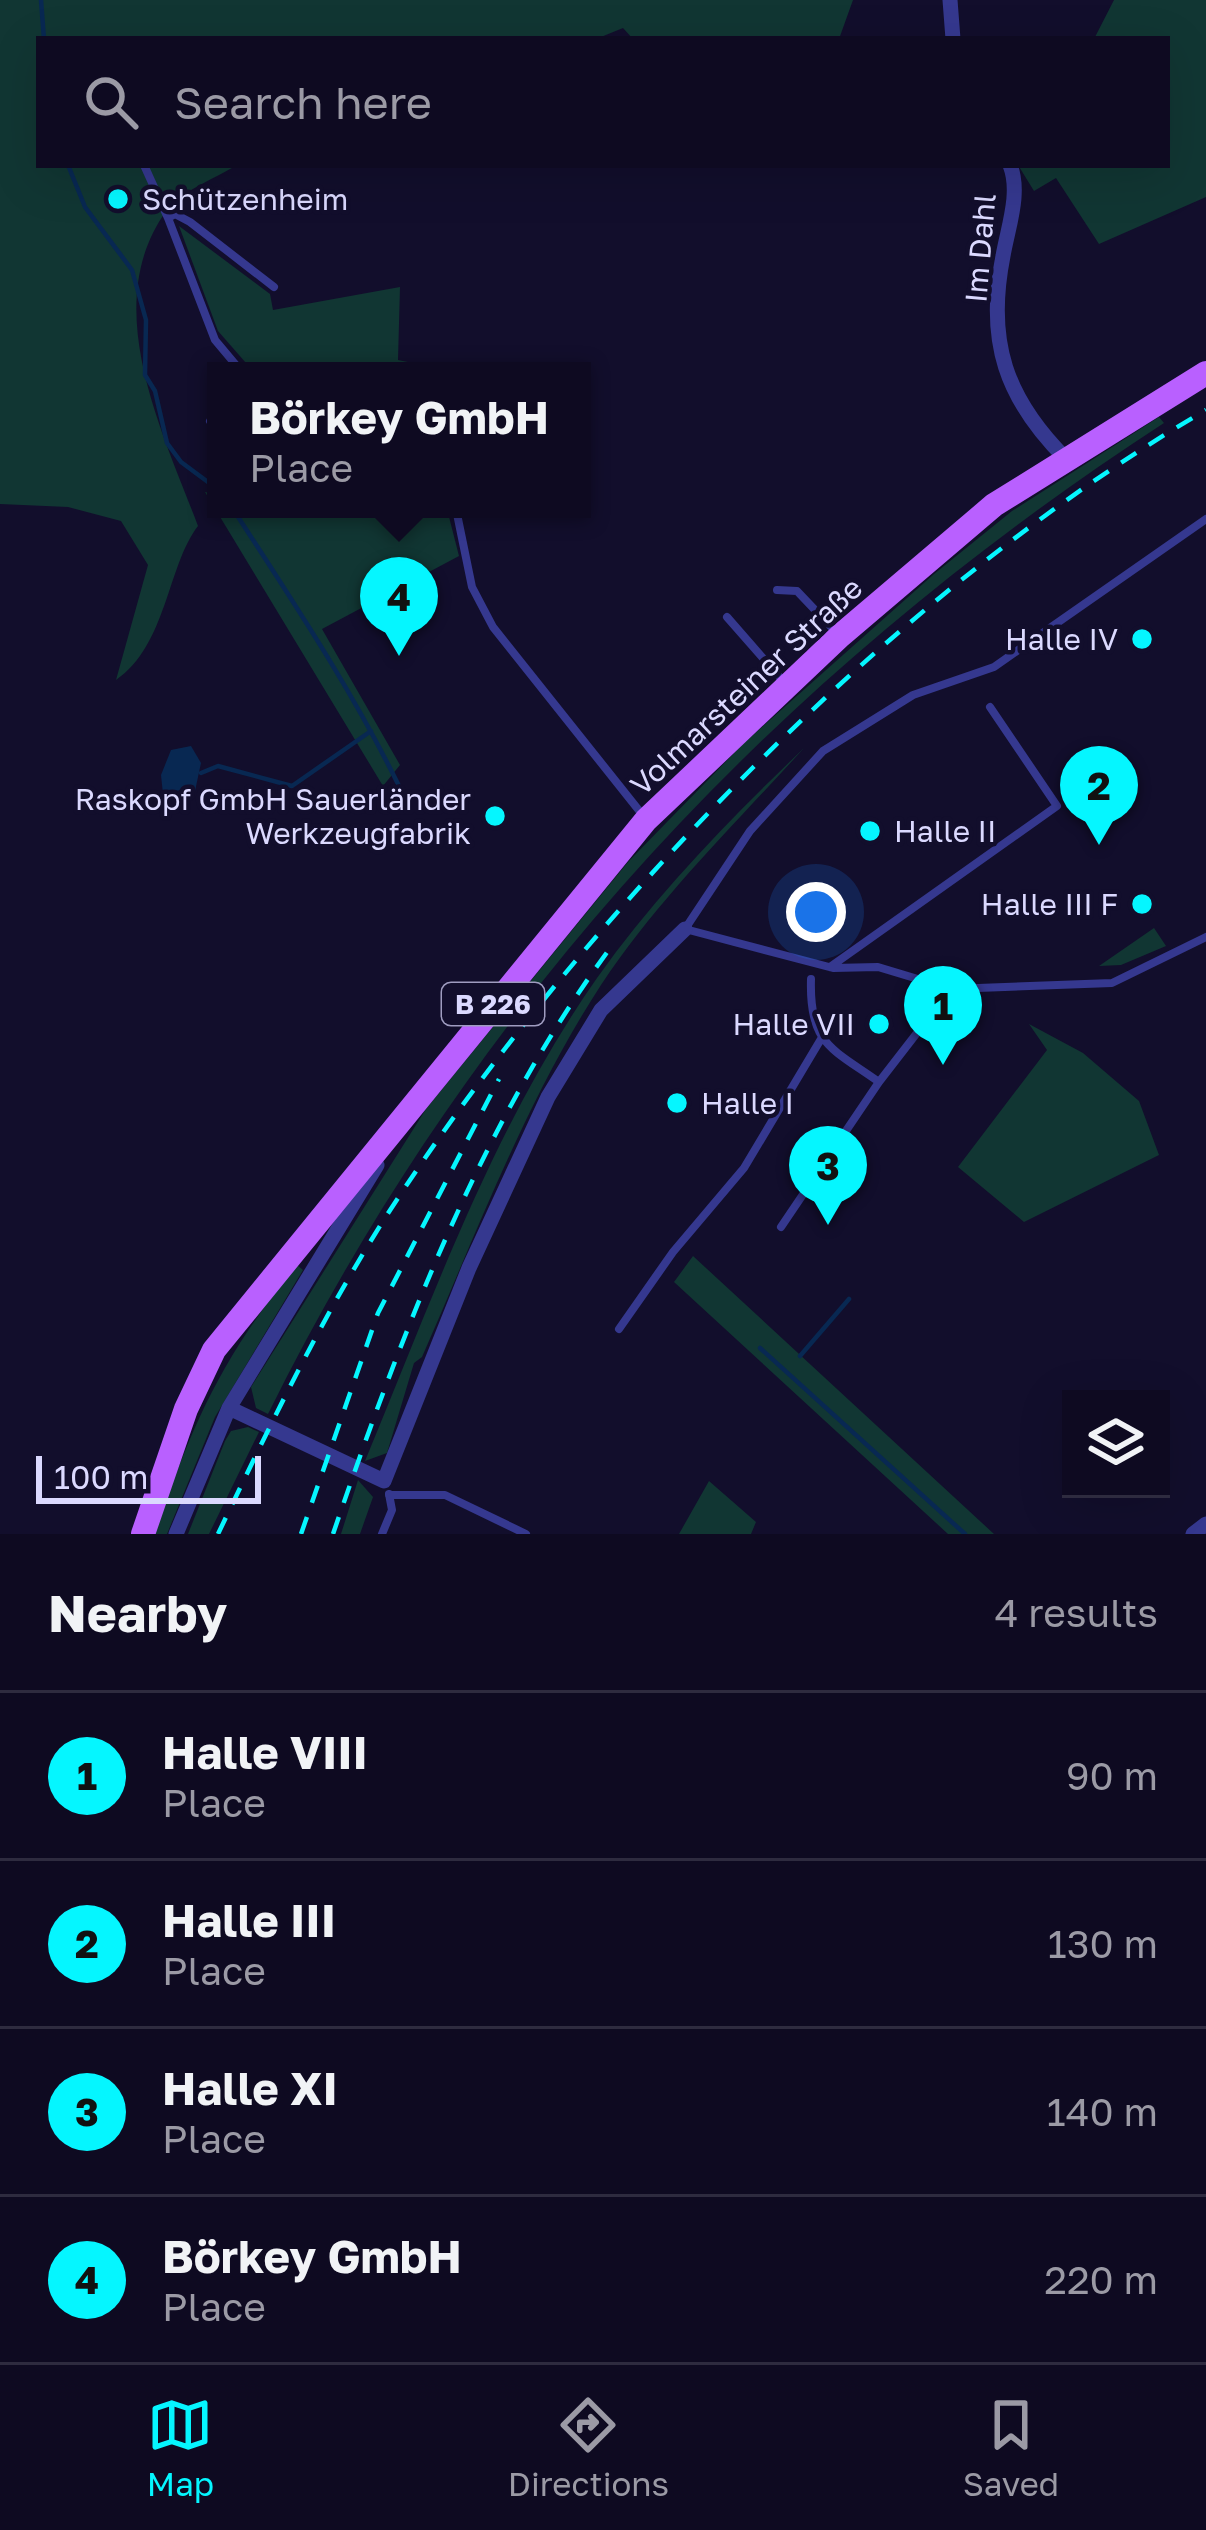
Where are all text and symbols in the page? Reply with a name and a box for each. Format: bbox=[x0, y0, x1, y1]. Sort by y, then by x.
search box bbox=[36, 36, 1170, 168]
icon: search bbox=[78, 69, 144, 135]
text: Search here bbox=[174, 75, 432, 129]
place label: Schützenheim bbox=[142, 181, 348, 217]
marker: Schützenheim bbox=[105, 186, 131, 212]
street label: Im Dahl bbox=[957, 192, 1003, 304]
popup bbox=[207, 362, 591, 518]
text: Börkey GmbH bbox=[249, 390, 549, 444]
text: Place bbox=[249, 444, 353, 491]
pin: 4 bbox=[360, 557, 438, 656]
street label: Volmarsteiner Straße bbox=[623, 569, 869, 803]
place label: Halle IV bbox=[1005, 621, 1118, 657]
marker: Halle IV bbox=[1129, 626, 1155, 652]
pin: 2 bbox=[1060, 746, 1138, 845]
place label: Raskopf GmbH Sauerländer Werkzeugfabrik bbox=[75, 781, 471, 851]
marker: Raskopf GmbH Sauerländer Werkzeugfabrik bbox=[482, 803, 508, 829]
place label: Halle II bbox=[894, 813, 996, 849]
marker: Halle II bbox=[857, 818, 883, 844]
your location bbox=[786, 882, 846, 942]
place label: Halle III F bbox=[981, 886, 1118, 922]
marker: Halle III F bbox=[1129, 891, 1155, 917]
pin: 1 bbox=[904, 966, 982, 1065]
road number: B 226 bbox=[442, 983, 544, 1025]
place label: Halle VII bbox=[733, 1006, 855, 1042]
marker: Halle VII bbox=[866, 1011, 892, 1037]
place label: Halle I bbox=[701, 1085, 794, 1121]
marker: Halle I bbox=[664, 1090, 690, 1116]
pin: 3 bbox=[789, 1126, 867, 1225]
map controls bbox=[1062, 1390, 1170, 1498]
button: layers bbox=[1062, 1390, 1170, 1498]
scale bar bbox=[36, 1450, 261, 1503]
text: 100 m bbox=[54, 1457, 148, 1496]
text: Nearby bbox=[48, 1582, 227, 1643]
text: 4 results bbox=[995, 1589, 1158, 1636]
text: Halle VIII bbox=[162, 1725, 368, 1779]
text: 1 bbox=[77, 1752, 97, 1799]
text: 90 m bbox=[1066, 1752, 1158, 1799]
text: Place bbox=[162, 1779, 266, 1826]
text: Halle III bbox=[162, 1893, 336, 1947]
text: 2 bbox=[75, 1920, 99, 1967]
text: 130 m bbox=[1048, 1920, 1158, 1967]
text: Place bbox=[162, 1947, 266, 1994]
text: Halle XI bbox=[162, 2061, 338, 2115]
text: 3 bbox=[75, 2088, 99, 2135]
text: 140 m bbox=[1047, 2088, 1158, 2135]
text: Place bbox=[162, 2115, 266, 2162]
text: Börkey GmbH bbox=[162, 2229, 462, 2283]
text: 4 bbox=[75, 2256, 99, 2303]
text: 220 m bbox=[1044, 2256, 1158, 2303]
text: Place bbox=[162, 2283, 266, 2330]
tab: Map bbox=[147, 2392, 214, 2503]
tab: Directions bbox=[508, 2392, 669, 2503]
tab: Saved bbox=[963, 2392, 1059, 2503]

